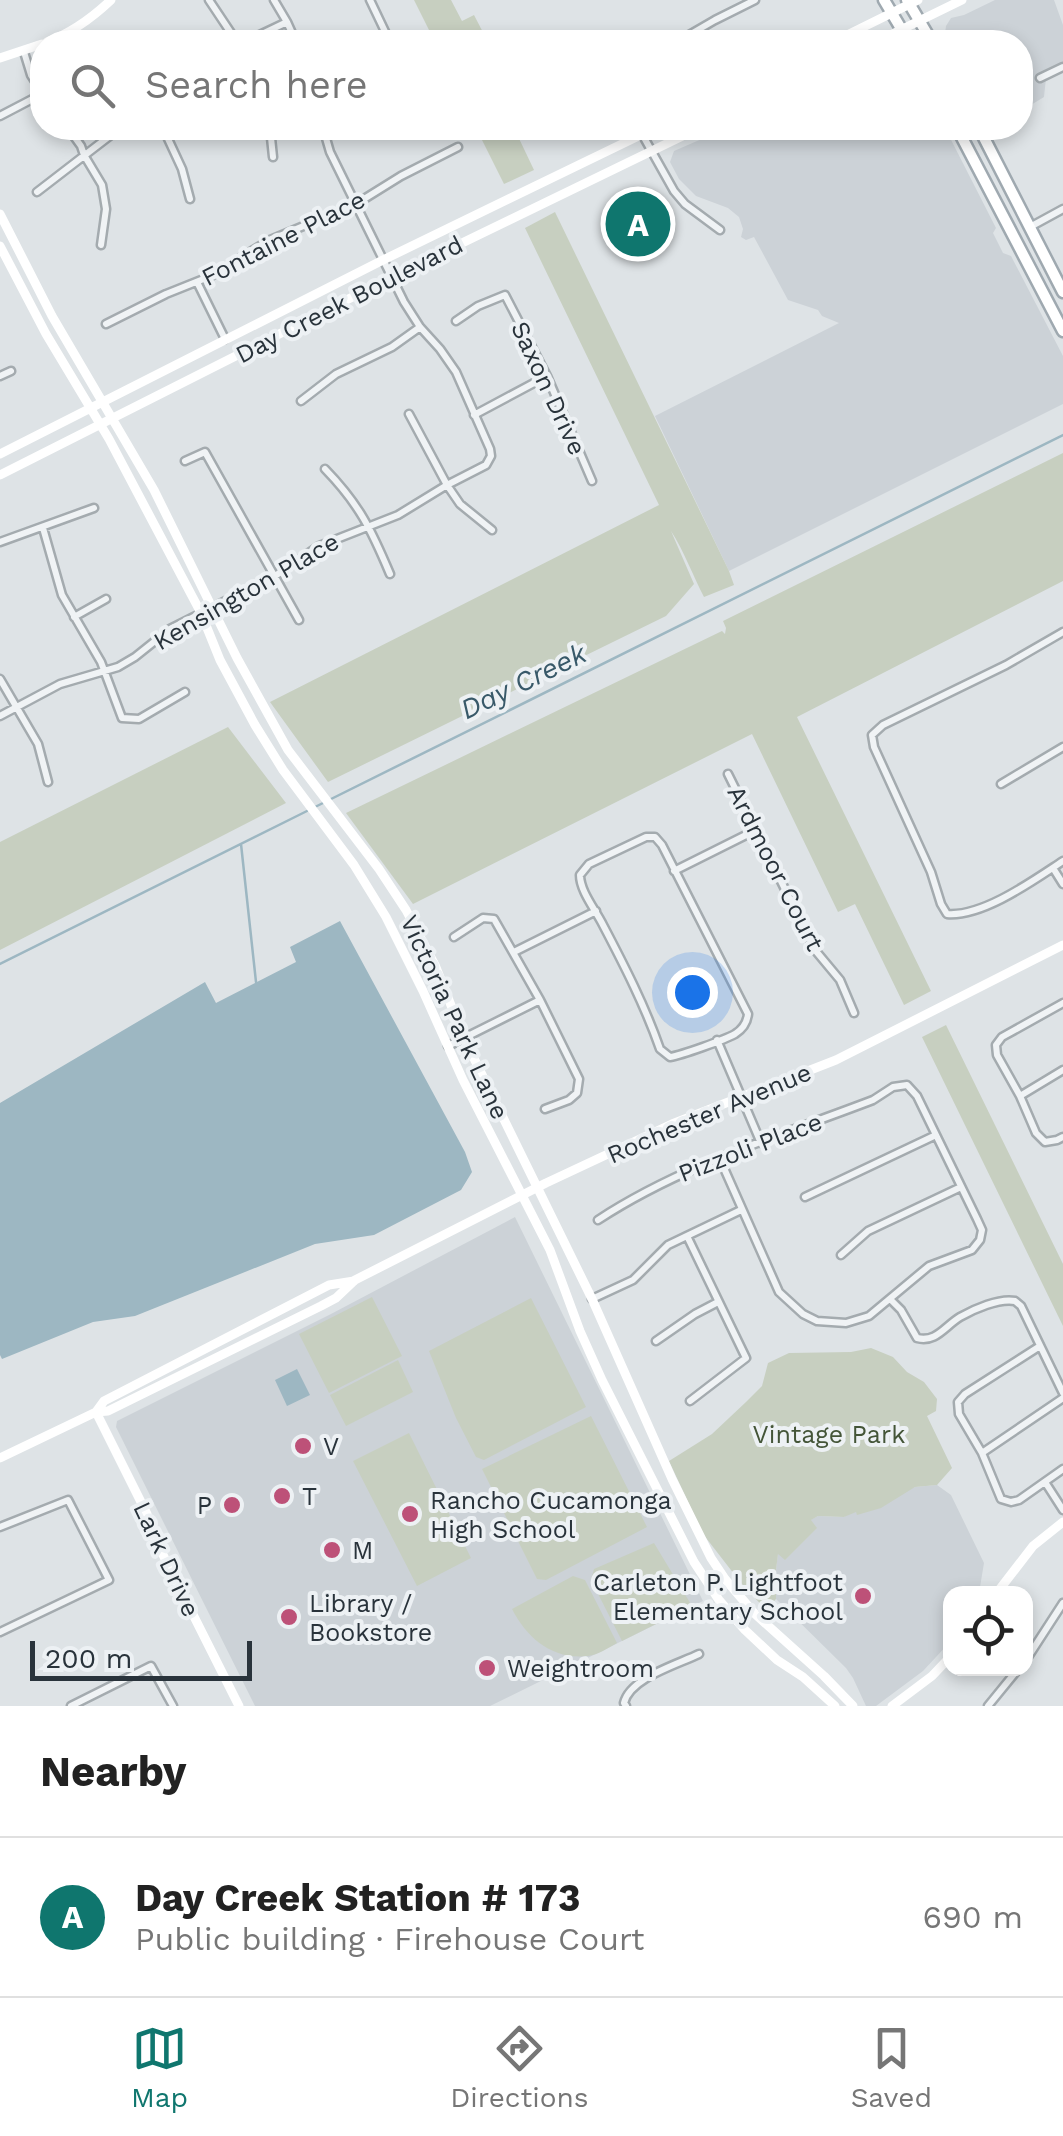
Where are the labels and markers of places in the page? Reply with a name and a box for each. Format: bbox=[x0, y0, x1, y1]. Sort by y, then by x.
pin: A bbox=[606, 186, 670, 262]
place label: V bbox=[323, 1432, 339, 1461]
marker: V bbox=[292, 1435, 314, 1457]
place label: T bbox=[302, 1482, 317, 1511]
marker: T bbox=[271, 1485, 293, 1507]
place label: Rancho Cucamonga High School bbox=[430, 1486, 672, 1544]
place label: P bbox=[197, 1491, 212, 1520]
marker: P bbox=[221, 1494, 243, 1516]
marker: Rancho Cucamonga High School bbox=[399, 1503, 421, 1525]
place label: M bbox=[352, 1536, 373, 1565]
marker: M bbox=[321, 1539, 343, 1561]
place label: Carleton P. Lightfoot Elementary School bbox=[593, 1568, 844, 1626]
marker: Carleton P. Lightfoot Elementary School bbox=[852, 1585, 874, 1607]
place label: Library / Bookstore bbox=[309, 1589, 432, 1647]
marker: Library / Bookstore bbox=[278, 1606, 300, 1628]
place label: Weightroom bbox=[507, 1654, 654, 1683]
marker: Weightroom bbox=[476, 1657, 498, 1679]

